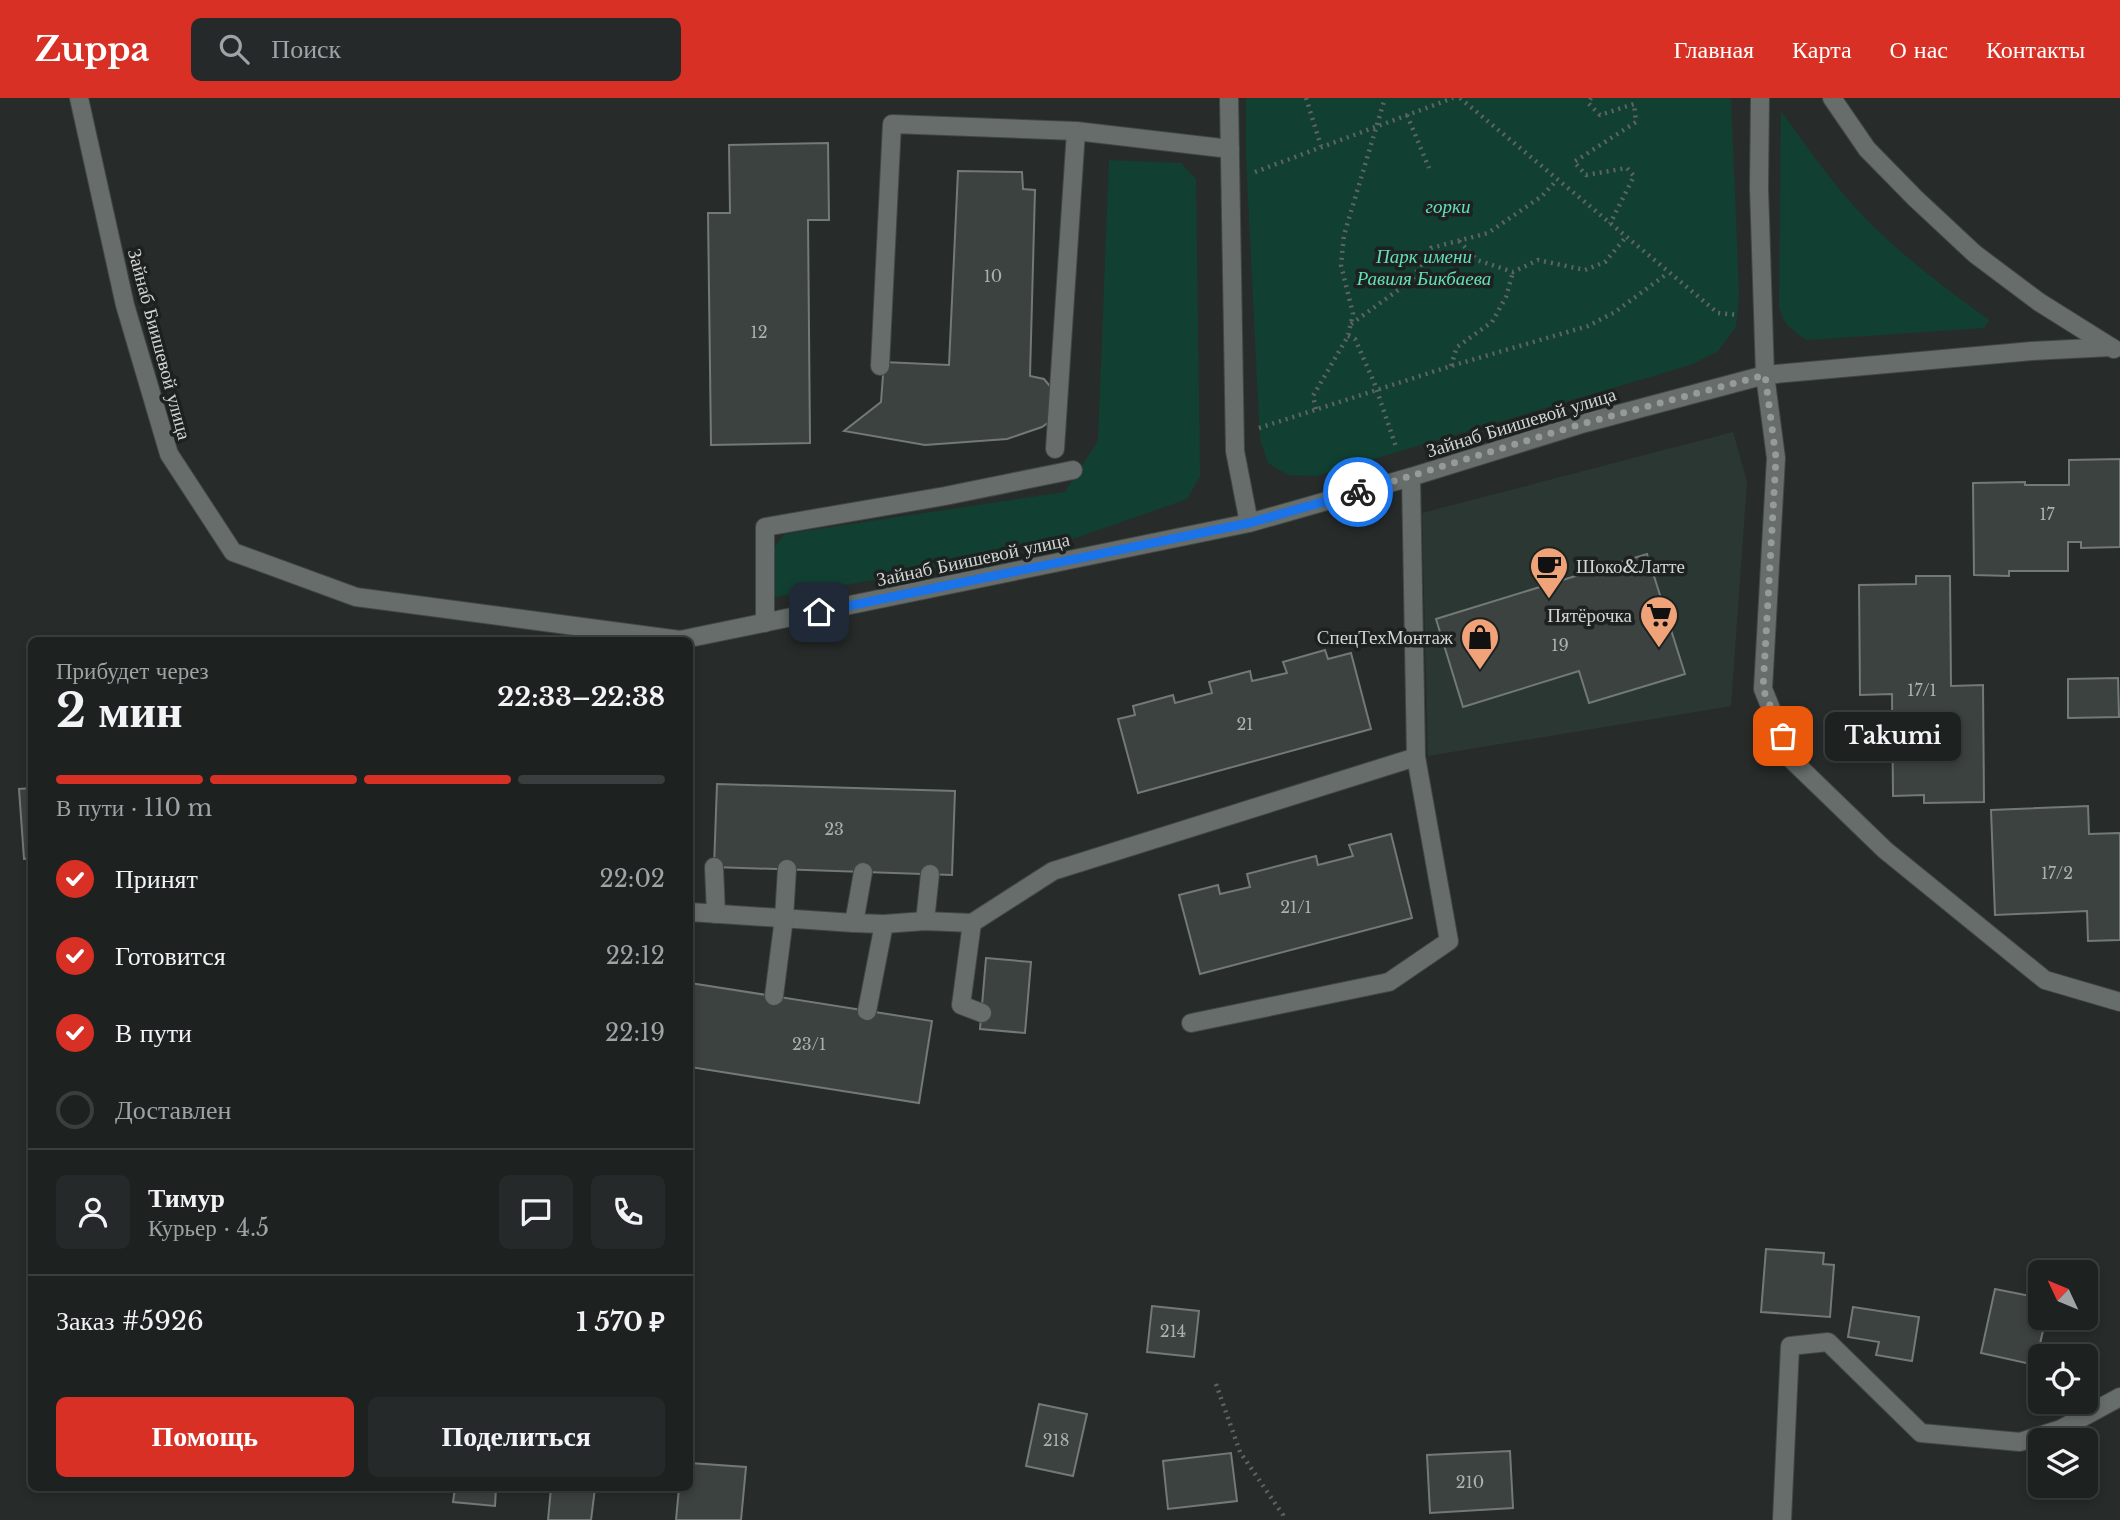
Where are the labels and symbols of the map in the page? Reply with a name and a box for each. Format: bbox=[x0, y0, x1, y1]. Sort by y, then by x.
park label: горки bbox=[1426, 195, 1470, 218]
park label: Парк имени Равиля Бикбаева bbox=[1356, 245, 1491, 290]
street label: Зайнаб Биишевой улица bbox=[123, 246, 196, 443]
house number: 10 bbox=[984, 266, 1002, 286]
house number: 12 bbox=[751, 322, 768, 342]
street label: Зайнаб Биишевой улица bbox=[1424, 383, 1619, 462]
courier bbox=[1323, 457, 1393, 527]
house number: 17 bbox=[2039, 504, 2056, 524]
street label: Зайнаб Биишевой улица bbox=[874, 528, 1072, 591]
cafe icon: Шоко&Латте bbox=[1528, 545, 1570, 600]
place label: Шоко&Латте bbox=[1576, 555, 1685, 578]
pin bbox=[789, 582, 849, 642]
supermarket icon: Пятёрочка bbox=[1638, 594, 1680, 649]
place label: Пятёрочка bbox=[1547, 604, 1633, 627]
shop icon: СпецТехМонтаж bbox=[1459, 616, 1501, 671]
place label: СпецТехМонтаж bbox=[1317, 626, 1454, 649]
house number: 19 bbox=[1551, 635, 1569, 655]
house number: 17/1 bbox=[1907, 680, 1937, 700]
pin bbox=[1753, 706, 1813, 766]
callout: Takumi bbox=[1825, 712, 1962, 760]
house number: 21 bbox=[1237, 714, 1254, 734]
house number: 23 bbox=[824, 819, 844, 839]
house number: 17/2 bbox=[2041, 863, 2073, 883]
house number: 21/1 bbox=[1280, 897, 1312, 917]
house number: 23/1 bbox=[792, 1034, 826, 1054]
north arrow bbox=[2028, 1260, 2098, 1330]
house number: 214 bbox=[1160, 1321, 1186, 1341]
house number: 218 bbox=[1043, 1430, 1069, 1450]
house number: 210 bbox=[1456, 1472, 1484, 1492]

